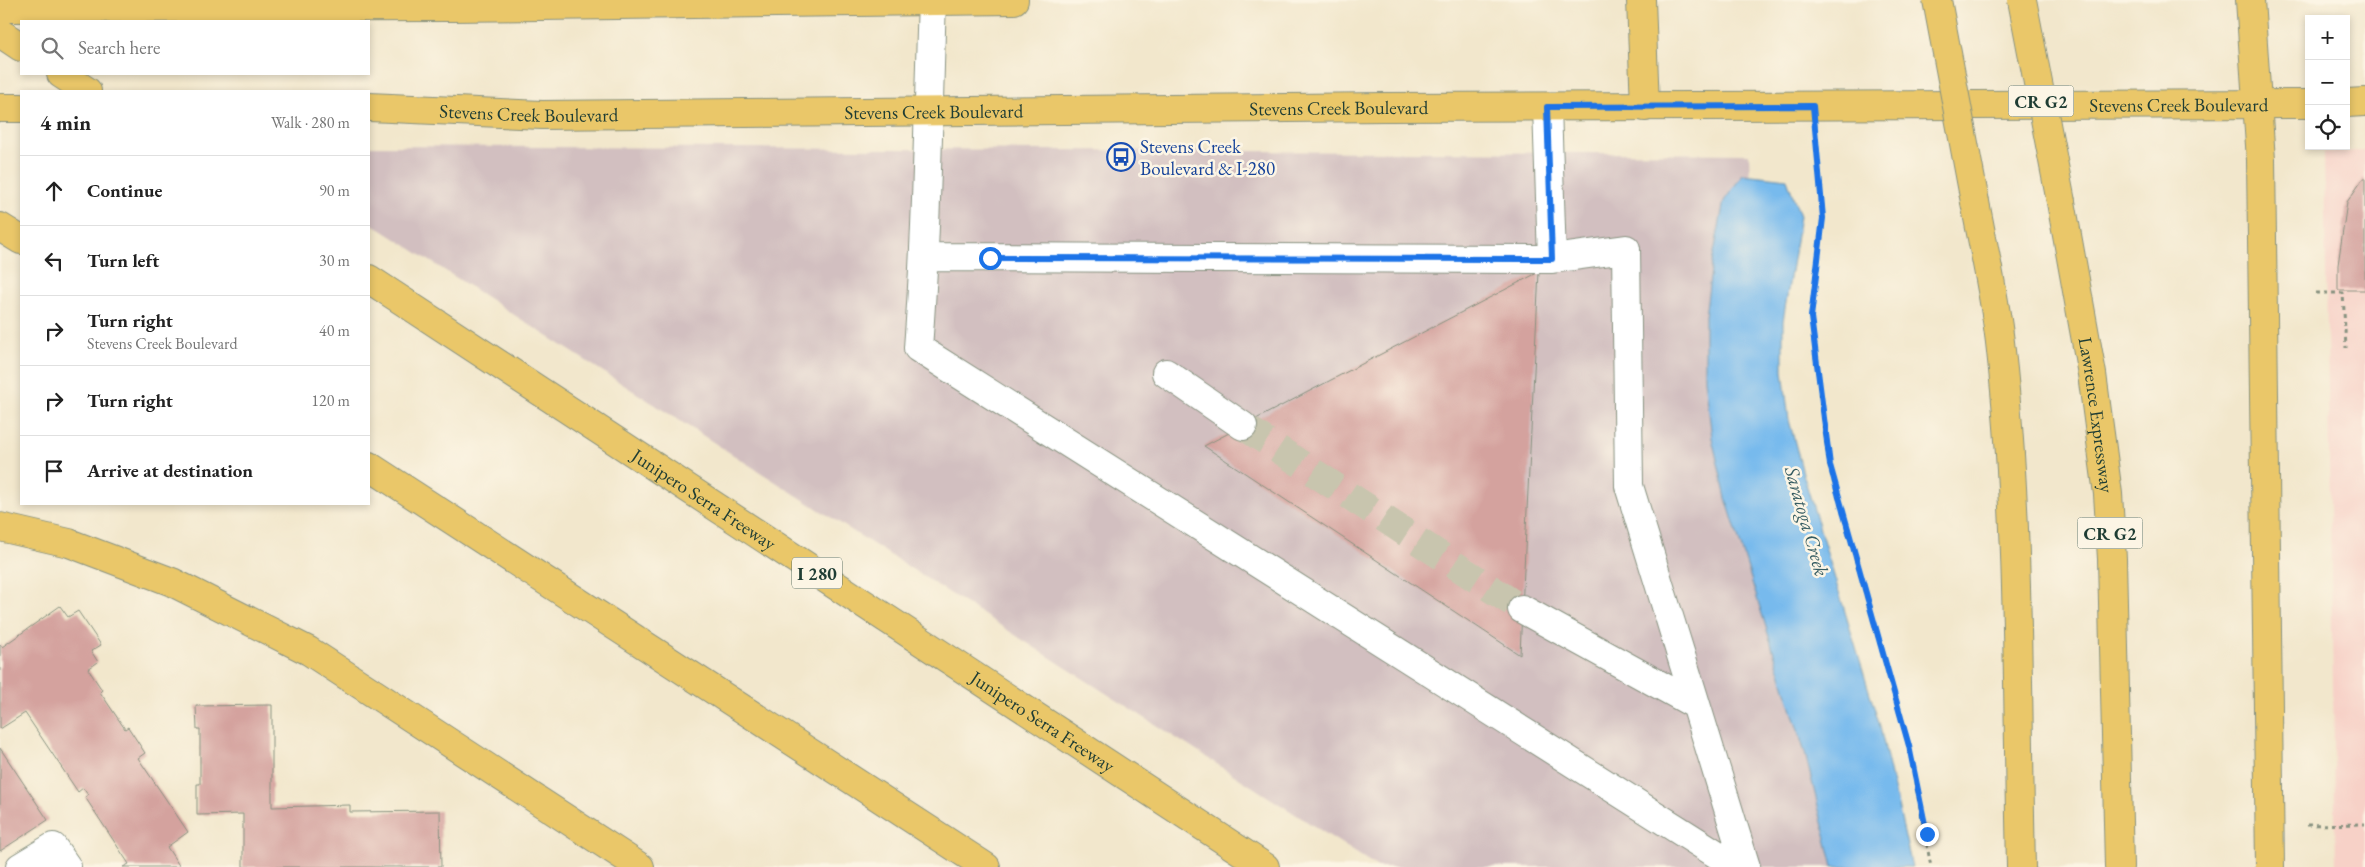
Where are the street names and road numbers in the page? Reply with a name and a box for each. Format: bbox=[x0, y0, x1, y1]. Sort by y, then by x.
road number: CR G2 bbox=[2008, 85, 2074, 116]
street label: Stevens Creek Boulevard bbox=[2089, 92, 2269, 117]
street label: Stevens Creek Boulevard bbox=[1249, 94, 1429, 121]
street label: Stevens Creek Boulevard bbox=[439, 98, 619, 128]
street label: Stevens Creek Boulevard bbox=[844, 98, 1024, 125]
street label: Lawrence Expressway bbox=[2073, 335, 2120, 495]
street label: Junipero Serra Freeway bbox=[626, 441, 782, 556]
road number: CR G2 bbox=[2078, 518, 2142, 548]
road number: I 280 bbox=[792, 558, 842, 588]
street label: Junipero Serra Freeway bbox=[964, 664, 1120, 778]

